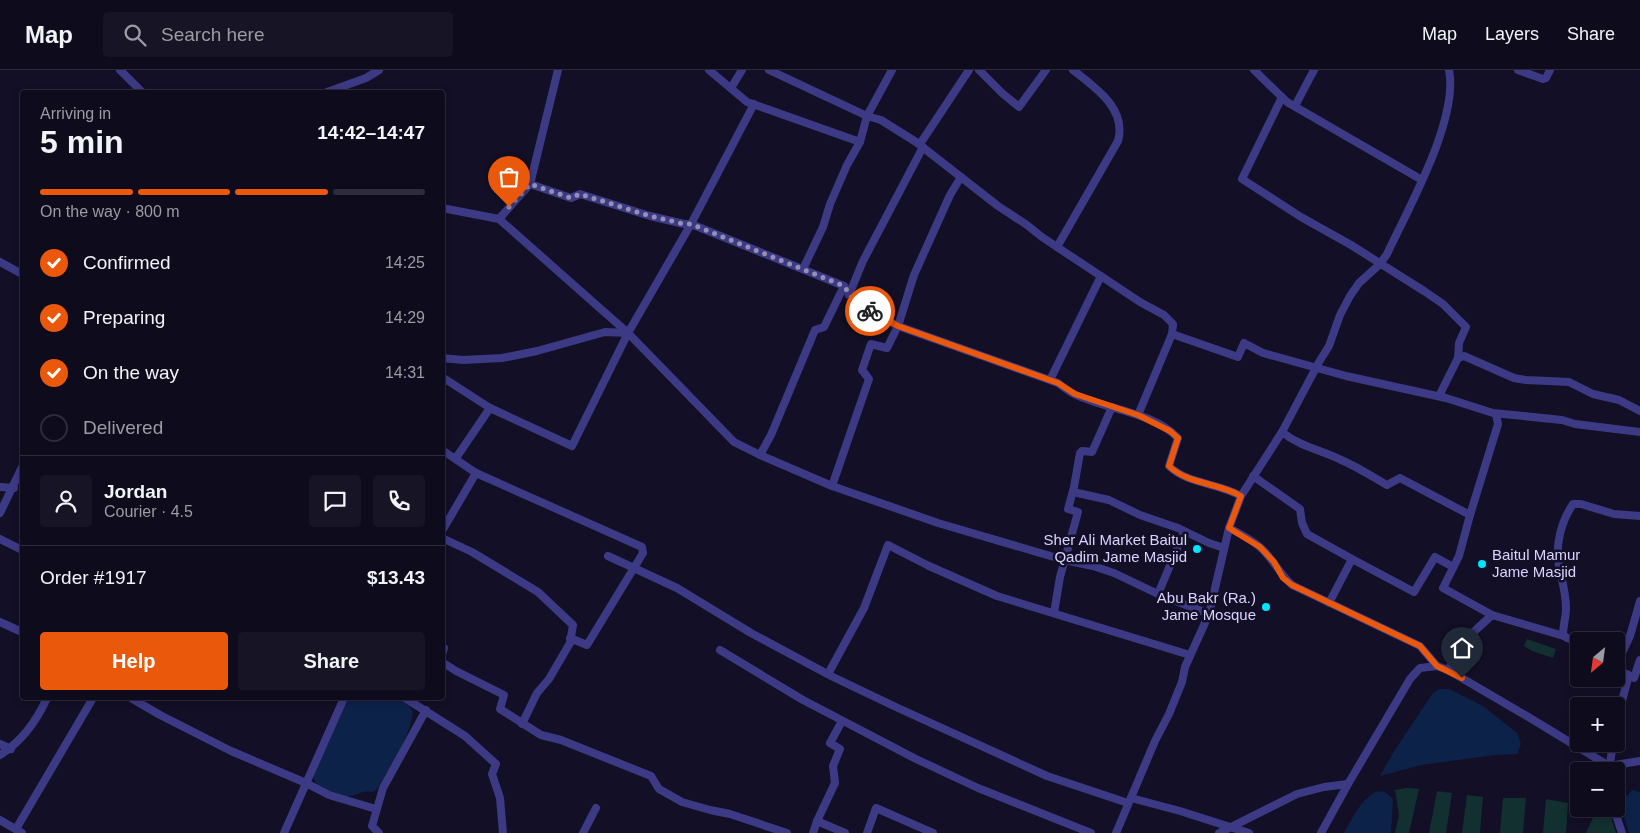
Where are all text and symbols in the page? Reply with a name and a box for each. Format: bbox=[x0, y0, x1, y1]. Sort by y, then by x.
search box bbox=[103, 12, 453, 57]
text: Map bbox=[25, 21, 73, 48]
icon: search bbox=[121, 21, 149, 49]
text: Search here bbox=[161, 24, 265, 45]
text: Map bbox=[1422, 24, 1457, 44]
text: Layers bbox=[1485, 24, 1539, 44]
text: Share bbox=[1567, 24, 1615, 44]
text: Arriving in bbox=[40, 105, 111, 122]
text: 14:42–14:47 bbox=[317, 122, 425, 143]
text: 5 min bbox=[40, 124, 124, 160]
pin bbox=[488, 156, 530, 207]
icon: bag bbox=[495, 163, 523, 191]
text: On the way · 800 m bbox=[40, 203, 180, 220]
icon: check bbox=[40, 249, 68, 277]
text: Confirmed bbox=[83, 252, 171, 273]
text: 14:25 bbox=[385, 254, 425, 271]
courier bbox=[845, 286, 895, 336]
icon: bike bbox=[856, 297, 884, 325]
icon: check bbox=[40, 304, 68, 332]
text: Preparing bbox=[83, 307, 165, 328]
text: 14:29 bbox=[385, 309, 425, 326]
icon: check bbox=[40, 359, 68, 387]
text: On the way bbox=[83, 362, 179, 383]
text: 14:31 bbox=[385, 364, 425, 381]
text: Delivered bbox=[83, 417, 163, 438]
button: person bbox=[40, 475, 92, 527]
button: chat bbox=[309, 475, 361, 527]
button: phone bbox=[373, 475, 425, 527]
text: Jordan bbox=[104, 481, 167, 502]
text: Courier · 4.5 bbox=[104, 503, 193, 520]
place label: Sher Ali Market Baitul Qadim Jame Masjid bbox=[1044, 531, 1187, 565]
marker: Sher Ali Market Baitul Qadim Jame Masjid bbox=[1191, 543, 1203, 555]
place label: Baitul Mamur Jame Masjid bbox=[1492, 546, 1580, 580]
marker: Baitul Mamur Jame Masjid bbox=[1476, 558, 1488, 570]
text: Order #1917 bbox=[40, 567, 147, 588]
text: $13.43 bbox=[367, 567, 425, 588]
place label: Abu Bakr (Ra.) Jame Mosque bbox=[1157, 589, 1256, 623]
marker: Abu Bakr (Ra.) Jame Mosque bbox=[1260, 601, 1272, 613]
pin bbox=[1441, 627, 1483, 678]
button: Help bbox=[40, 632, 228, 690]
button: Share bbox=[238, 632, 425, 690]
north arrow bbox=[1570, 632, 1625, 688]
map controls bbox=[1570, 632, 1625, 817]
icon: home bbox=[1448, 634, 1476, 662]
button: + bbox=[1570, 697, 1625, 752]
button: − bbox=[1570, 762, 1625, 817]

